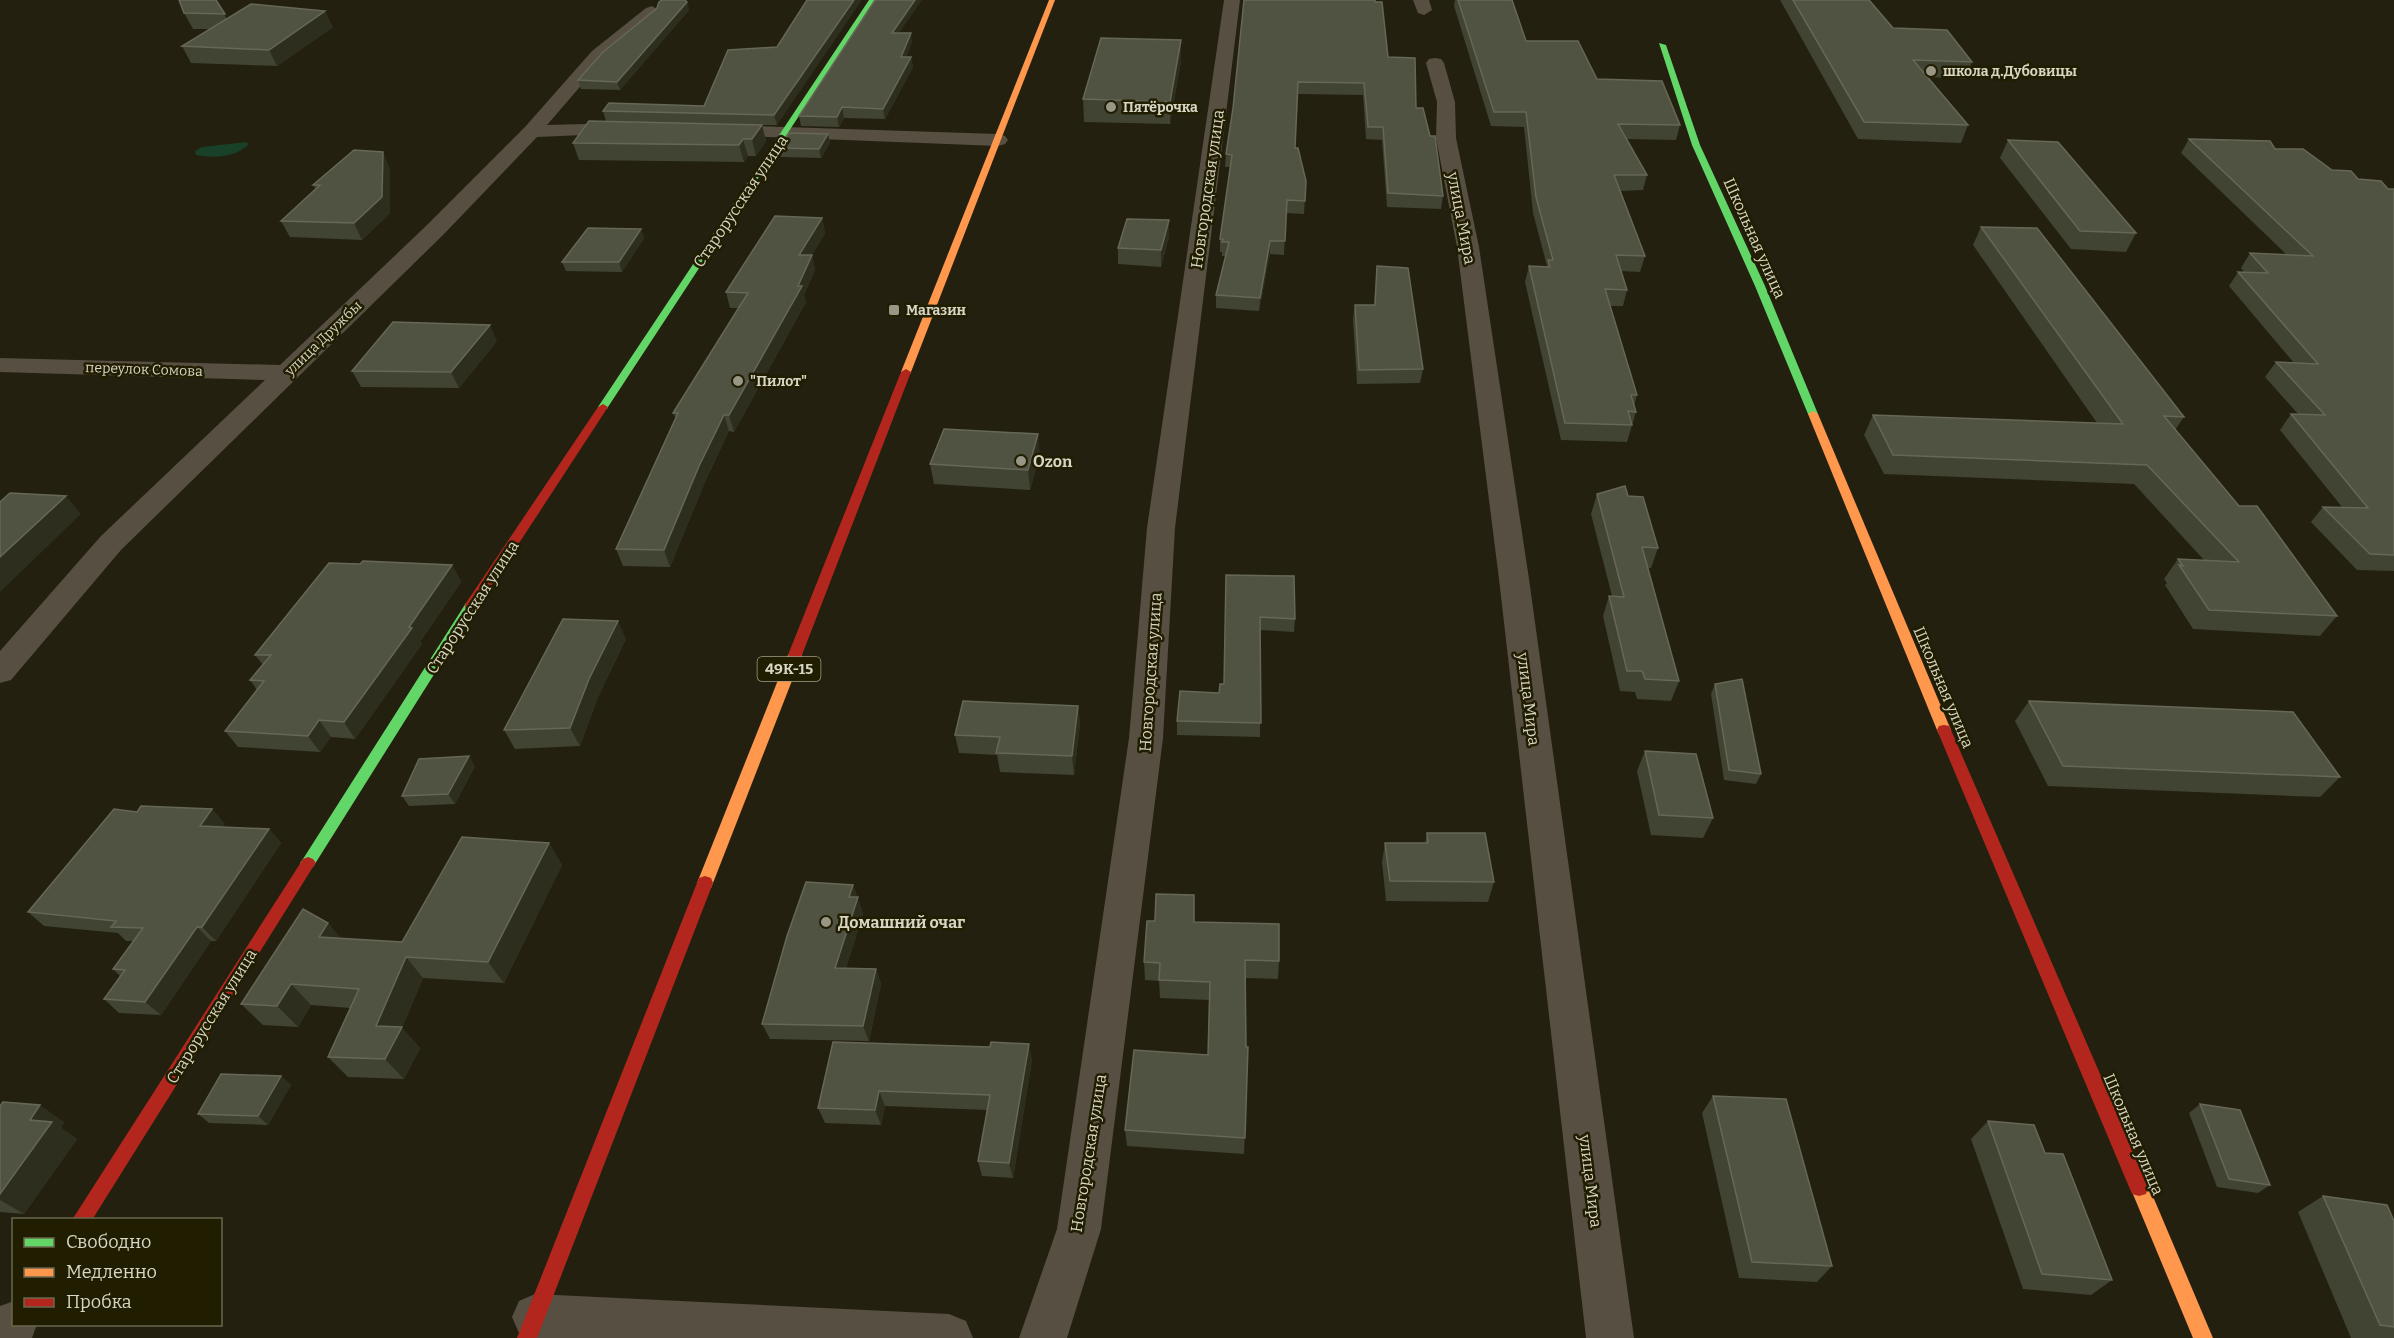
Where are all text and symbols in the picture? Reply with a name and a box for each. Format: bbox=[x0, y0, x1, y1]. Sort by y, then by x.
place label: школа д.Дубовицы bbox=[1943, 63, 2077, 80]
marker: школа д.Дубовицы bbox=[1924, 64, 1938, 78]
place label: Пятёрочка bbox=[1123, 99, 1198, 116]
marker: Пятёрочка bbox=[1104, 100, 1118, 114]
street label: Новгородская улица bbox=[1187, 108, 1228, 270]
street label: Старорусская улица bbox=[689, 131, 792, 271]
street label: улица Мира bbox=[1443, 169, 1480, 266]
street label: Школьная улица bbox=[1719, 175, 1790, 302]
street label: улица Дружбы bbox=[281, 297, 365, 380]
place label: Магазин bbox=[906, 302, 966, 319]
marker: Магазин bbox=[887, 303, 901, 317]
street label: переулок Сомова bbox=[85, 359, 203, 380]
place label: "Пилот" bbox=[750, 373, 807, 390]
marker: "Пилот" bbox=[731, 374, 745, 388]
place label: Ozon bbox=[1033, 452, 1073, 471]
marker: Ozon bbox=[1014, 454, 1028, 468]
street label: Старорусская улица bbox=[422, 537, 523, 678]
street label: Новгородская улица bbox=[1135, 591, 1166, 752]
street label: Школьная улица bbox=[1909, 624, 1978, 751]
street label: улица Мира bbox=[1513, 651, 1544, 747]
road number: 49К-15 bbox=[758, 657, 820, 681]
place label: Домашний очаг bbox=[838, 913, 965, 932]
marker: Домашний очаг bbox=[819, 915, 833, 929]
street label: Старорусская улица bbox=[162, 945, 261, 1087]
street label: Школьная улица bbox=[2099, 1071, 2168, 1198]
street label: Новгородская улица bbox=[1067, 1072, 1110, 1234]
street label: улица Мира bbox=[1575, 1133, 1606, 1229]
legend bbox=[12, 1218, 222, 1326]
text: Свободно bbox=[66, 1231, 151, 1253]
text: Медленно bbox=[66, 1261, 157, 1283]
text: Пробка bbox=[66, 1291, 132, 1313]

